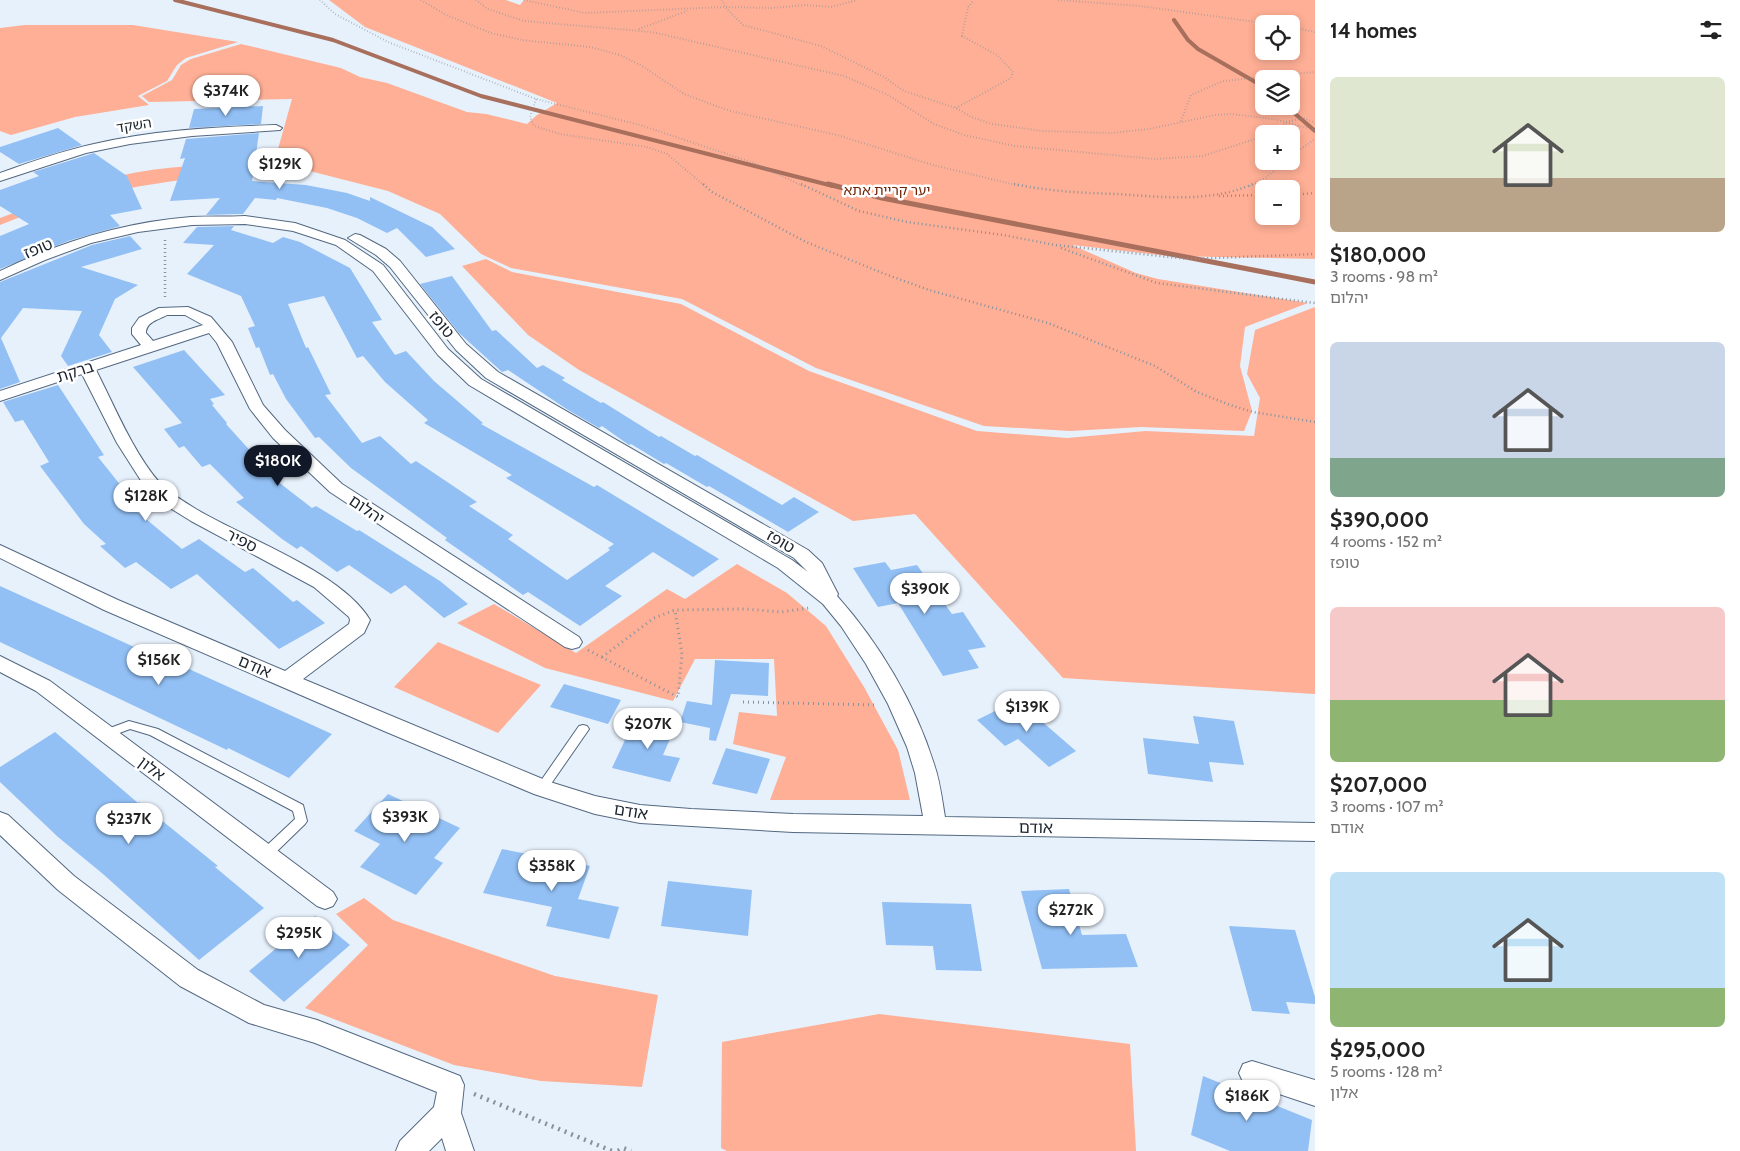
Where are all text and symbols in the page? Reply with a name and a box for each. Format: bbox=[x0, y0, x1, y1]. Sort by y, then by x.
map controls bbox=[1255, 15, 1300, 225]
button: locate bbox=[1255, 15, 1300, 60]
icon: filters bbox=[1697, 16, 1725, 44]
text: 14 homes bbox=[1330, 18, 1417, 43]
button: layers bbox=[1255, 70, 1300, 115]
pin: $374K bbox=[191, 74, 261, 117]
text: $374K bbox=[203, 81, 249, 100]
icon: home bbox=[1483, 110, 1573, 200]
street label: השקד bbox=[115, 113, 153, 137]
button: + bbox=[1255, 125, 1300, 170]
pin: $129K bbox=[245, 148, 315, 190]
text: $129K bbox=[259, 154, 301, 173]
button: − bbox=[1255, 180, 1300, 225]
park label: יער קריית אתא bbox=[843, 181, 931, 199]
street label: טופז bbox=[21, 234, 55, 263]
text: $180,000 bbox=[1330, 242, 1426, 267]
text: 3 rooms · 98 m² bbox=[1330, 267, 1438, 286]
text: יהלום bbox=[1330, 288, 1368, 307]
street label: טופז bbox=[425, 307, 458, 342]
street label: ברקת bbox=[54, 357, 96, 386]
icon: home bbox=[1483, 375, 1573, 465]
pin: $180K bbox=[243, 444, 313, 487]
text: $180K bbox=[255, 451, 301, 470]
pin: $128K bbox=[111, 480, 181, 522]
text: $128K bbox=[124, 486, 168, 505]
street label: יהלום bbox=[345, 491, 388, 528]
text: $390,000 bbox=[1330, 507, 1429, 532]
street label: ספיר bbox=[223, 525, 261, 556]
street label: טופז bbox=[763, 526, 798, 557]
text: 4 rooms · 152 m² bbox=[1330, 532, 1442, 551]
text: טופז bbox=[1330, 553, 1360, 572]
pin: $390K bbox=[890, 572, 960, 615]
text: $390K bbox=[901, 579, 949, 598]
icon: home bbox=[1483, 640, 1573, 730]
pin: $156K bbox=[124, 644, 194, 686]
text: $156K bbox=[138, 650, 180, 669]
street label: אודם bbox=[235, 651, 274, 682]
pin: $139K bbox=[992, 690, 1062, 733]
text: $139K bbox=[1006, 697, 1048, 716]
pin: $207K bbox=[613, 708, 683, 750]
text: $207K bbox=[624, 714, 672, 733]
street label: אלון bbox=[135, 752, 169, 785]
text: $207,000 bbox=[1330, 772, 1427, 797]
text: 3 rooms · 107 m² bbox=[1330, 797, 1444, 816]
street label: אודם bbox=[613, 799, 649, 824]
pin: $393K bbox=[370, 800, 440, 843]
pin: $237K bbox=[94, 802, 164, 845]
text: $393K bbox=[382, 807, 428, 826]
text: $237K bbox=[107, 809, 151, 828]
street label: אודם bbox=[1019, 818, 1053, 837]
text: אודם bbox=[1330, 818, 1364, 837]
pin: $358K bbox=[517, 850, 587, 892]
text: $358K bbox=[529, 856, 575, 875]
pin: $272K bbox=[1036, 894, 1106, 936]
text: $272K bbox=[1049, 900, 1093, 919]
icon: home bbox=[1483, 905, 1573, 995]
pin: $295K bbox=[264, 916, 334, 959]
text: $295K bbox=[276, 923, 322, 942]
text: $295,000 bbox=[1330, 1037, 1426, 1062]
text: 5 rooms · 128 m² bbox=[1330, 1062, 1443, 1081]
pin: $186K bbox=[1212, 1080, 1282, 1122]
text: אלון bbox=[1330, 1083, 1358, 1102]
text: $186K bbox=[1225, 1086, 1269, 1105]

